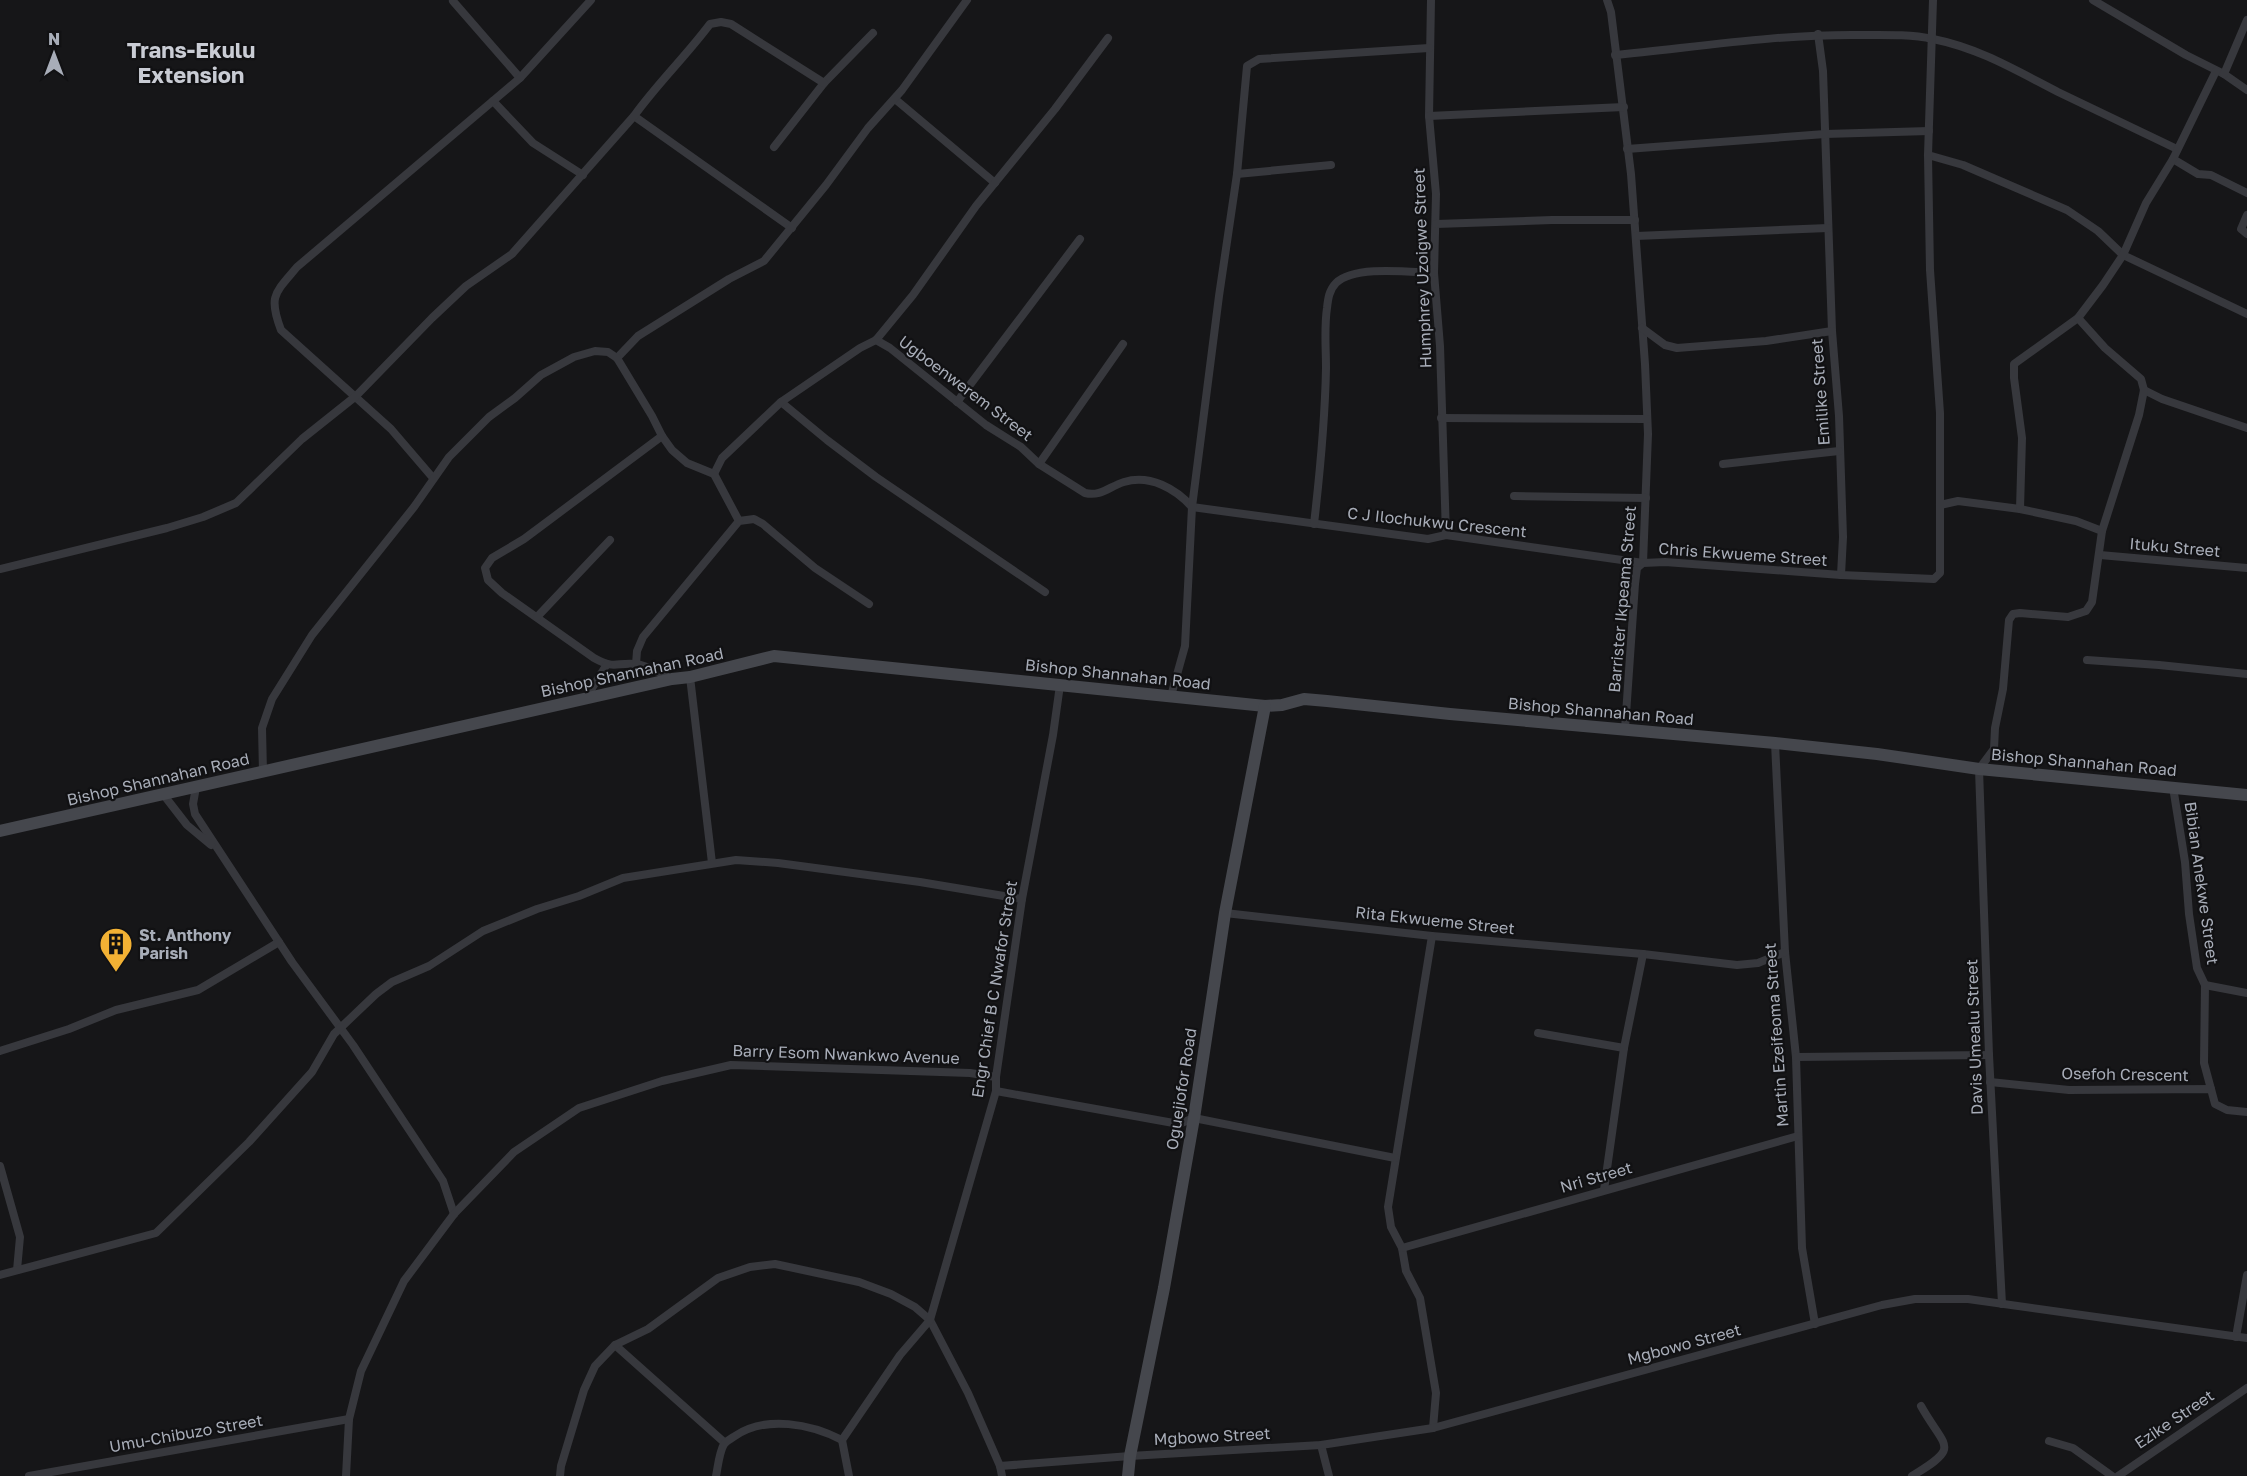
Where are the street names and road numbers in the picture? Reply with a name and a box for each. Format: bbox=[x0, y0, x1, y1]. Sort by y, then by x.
street label: Humphrey Uzoigwe Street bbox=[1409, 167, 1435, 369]
street label: Ugboenwerem Street bbox=[895, 331, 1037, 445]
street label: Emilike Street bbox=[1806, 338, 1834, 446]
street label: C J Ilochukwu Crescent bbox=[1346, 503, 1528, 541]
street label: Barrister Ikpeama Street bbox=[1604, 505, 1640, 693]
street label: Ituku Street bbox=[2129, 533, 2221, 561]
street label: Chris Ekwueme Street bbox=[1658, 538, 1828, 570]
street label: Bishop Shannahan Road bbox=[539, 643, 725, 701]
street label: Bishop Shannahan Road bbox=[1024, 654, 1212, 694]
street label: Bishop Shannahan Road bbox=[1507, 693, 1695, 729]
street label: Bishop Shannahan Road bbox=[1990, 744, 2178, 780]
street label: Bishop Shannahan Road bbox=[65, 748, 251, 810]
street label: Bibian Anekwe Street bbox=[2181, 800, 2223, 966]
street label: Engr Chief B C Nwafor Street bbox=[967, 879, 1021, 1099]
street label: Rita Ekwueme Street bbox=[1354, 902, 1516, 938]
street label: Martin Ezeifeoma Street bbox=[1760, 942, 1792, 1128]
street label: Davis Umealu Street bbox=[1961, 959, 1987, 1115]
street label: Oguejiofor Road bbox=[1161, 1026, 1201, 1152]
street label: Barry Esom Nwankwo Avenue bbox=[732, 1040, 960, 1068]
street label: Osefoh Crescent bbox=[2061, 1063, 2189, 1085]
street label: Nri Street bbox=[1558, 1157, 1634, 1197]
street label: Mgbowo Street bbox=[1625, 1319, 1743, 1369]
street label: Ezike Street bbox=[2130, 1385, 2218, 1453]
street label: Umu-Chibuzo Street bbox=[108, 1410, 264, 1456]
street label: Mgbowo Street bbox=[1153, 1423, 1271, 1449]

